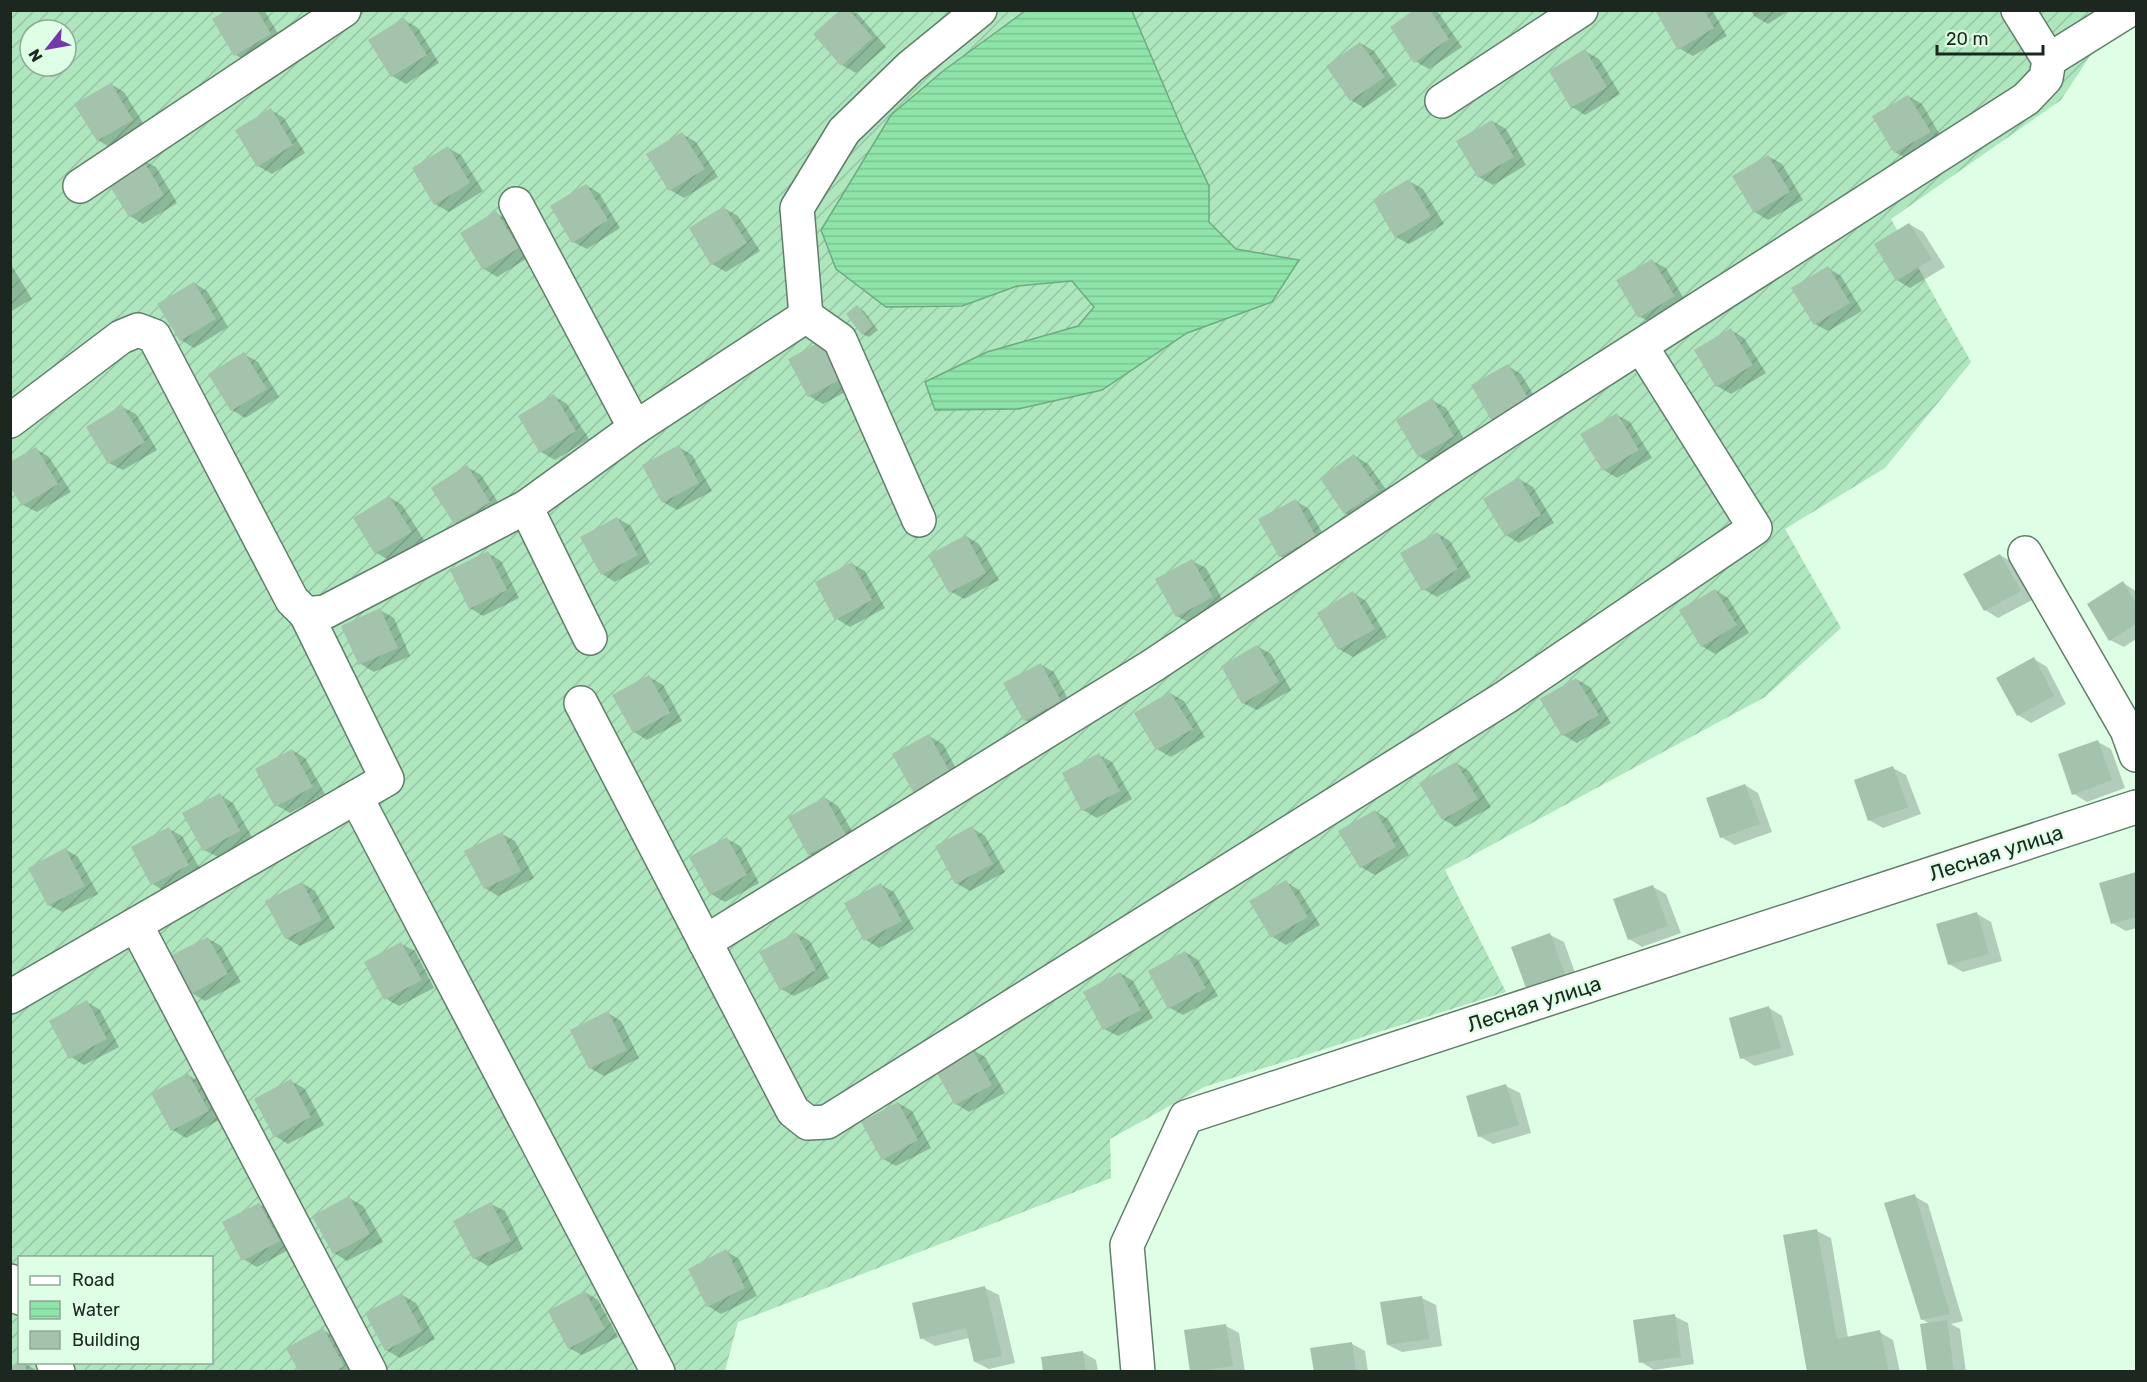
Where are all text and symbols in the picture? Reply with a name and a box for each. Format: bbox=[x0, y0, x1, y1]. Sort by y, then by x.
north arrow bbox=[18, 18, 78, 78]
scale bar bbox=[1937, 18, 2044, 56]
text: 20 m bbox=[1946, 28, 1988, 50]
text: N bbox=[24, 46, 47, 65]
street label: Лесная улица bbox=[1926, 819, 2066, 886]
street label: Лесная улица bbox=[1464, 970, 1604, 1037]
legend bbox=[18, 1256, 213, 1364]
text: Road bbox=[72, 1269, 115, 1291]
text: Water bbox=[72, 1299, 120, 1321]
text: Building bbox=[72, 1329, 140, 1351]

